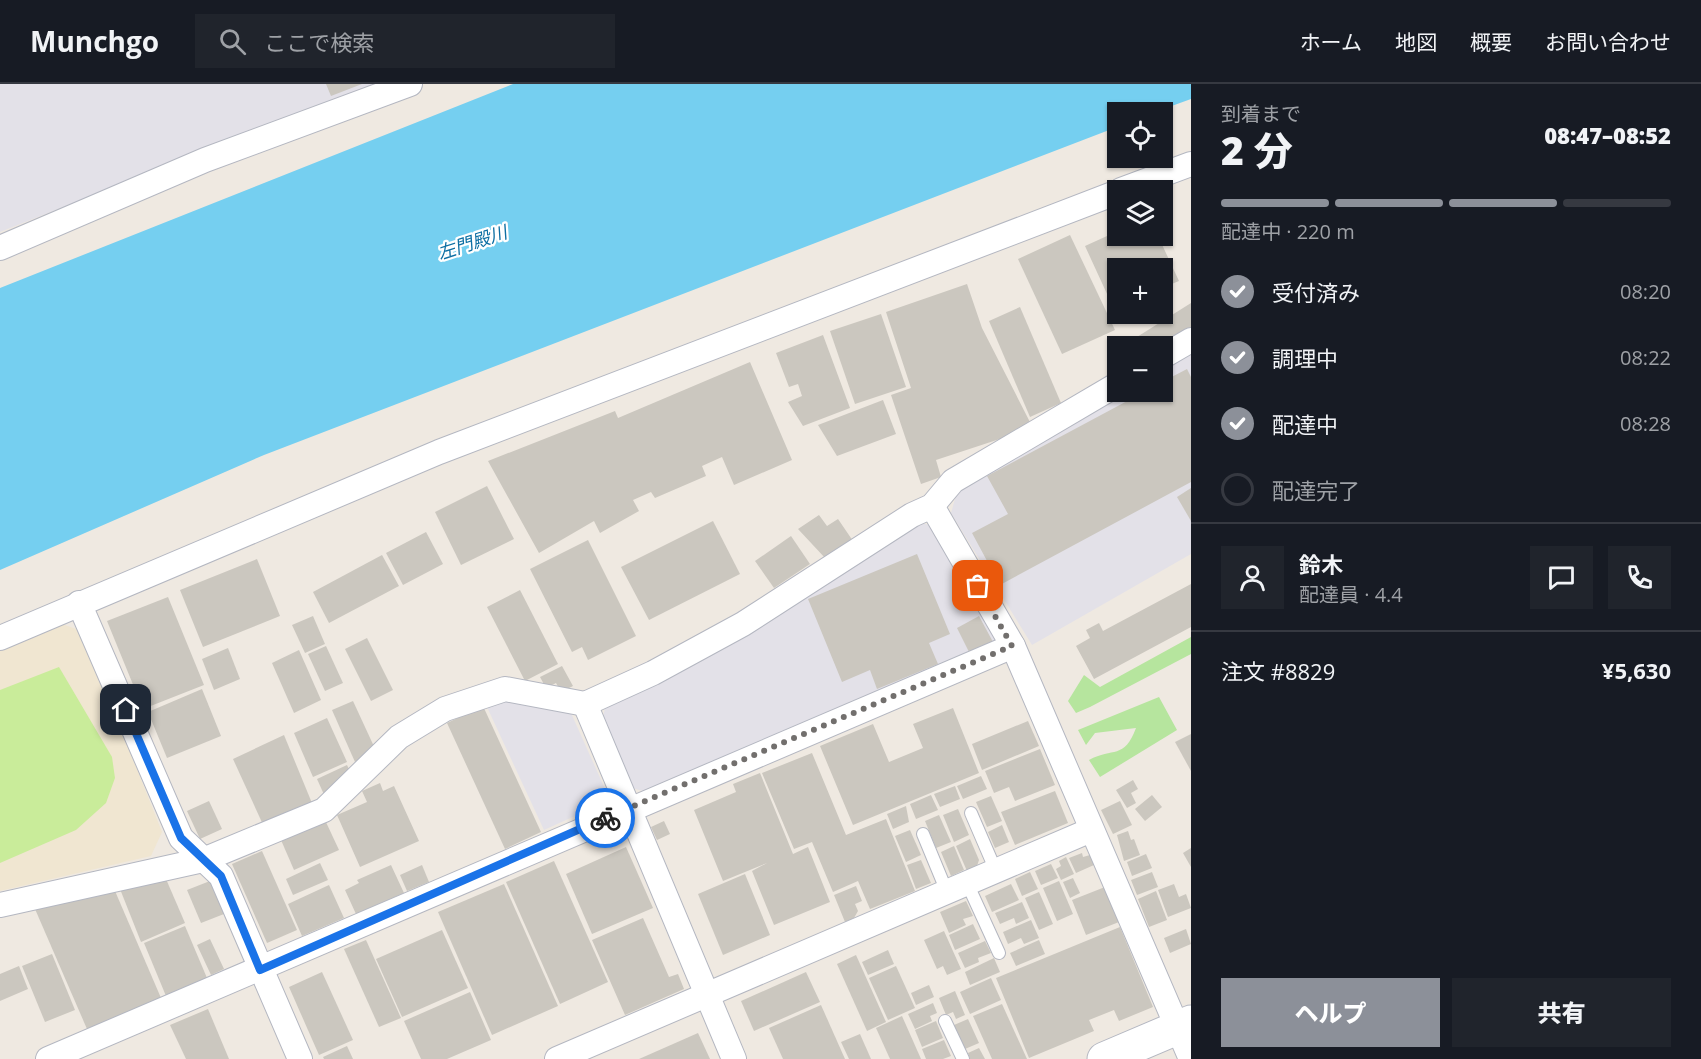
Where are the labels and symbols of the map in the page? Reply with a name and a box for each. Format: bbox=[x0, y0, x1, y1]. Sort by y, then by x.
water label: 左門殿川 bbox=[434, 219, 512, 265]
pin bbox=[952, 560, 1003, 611]
pin bbox=[100, 684, 151, 735]
courier bbox=[575, 788, 635, 848]

